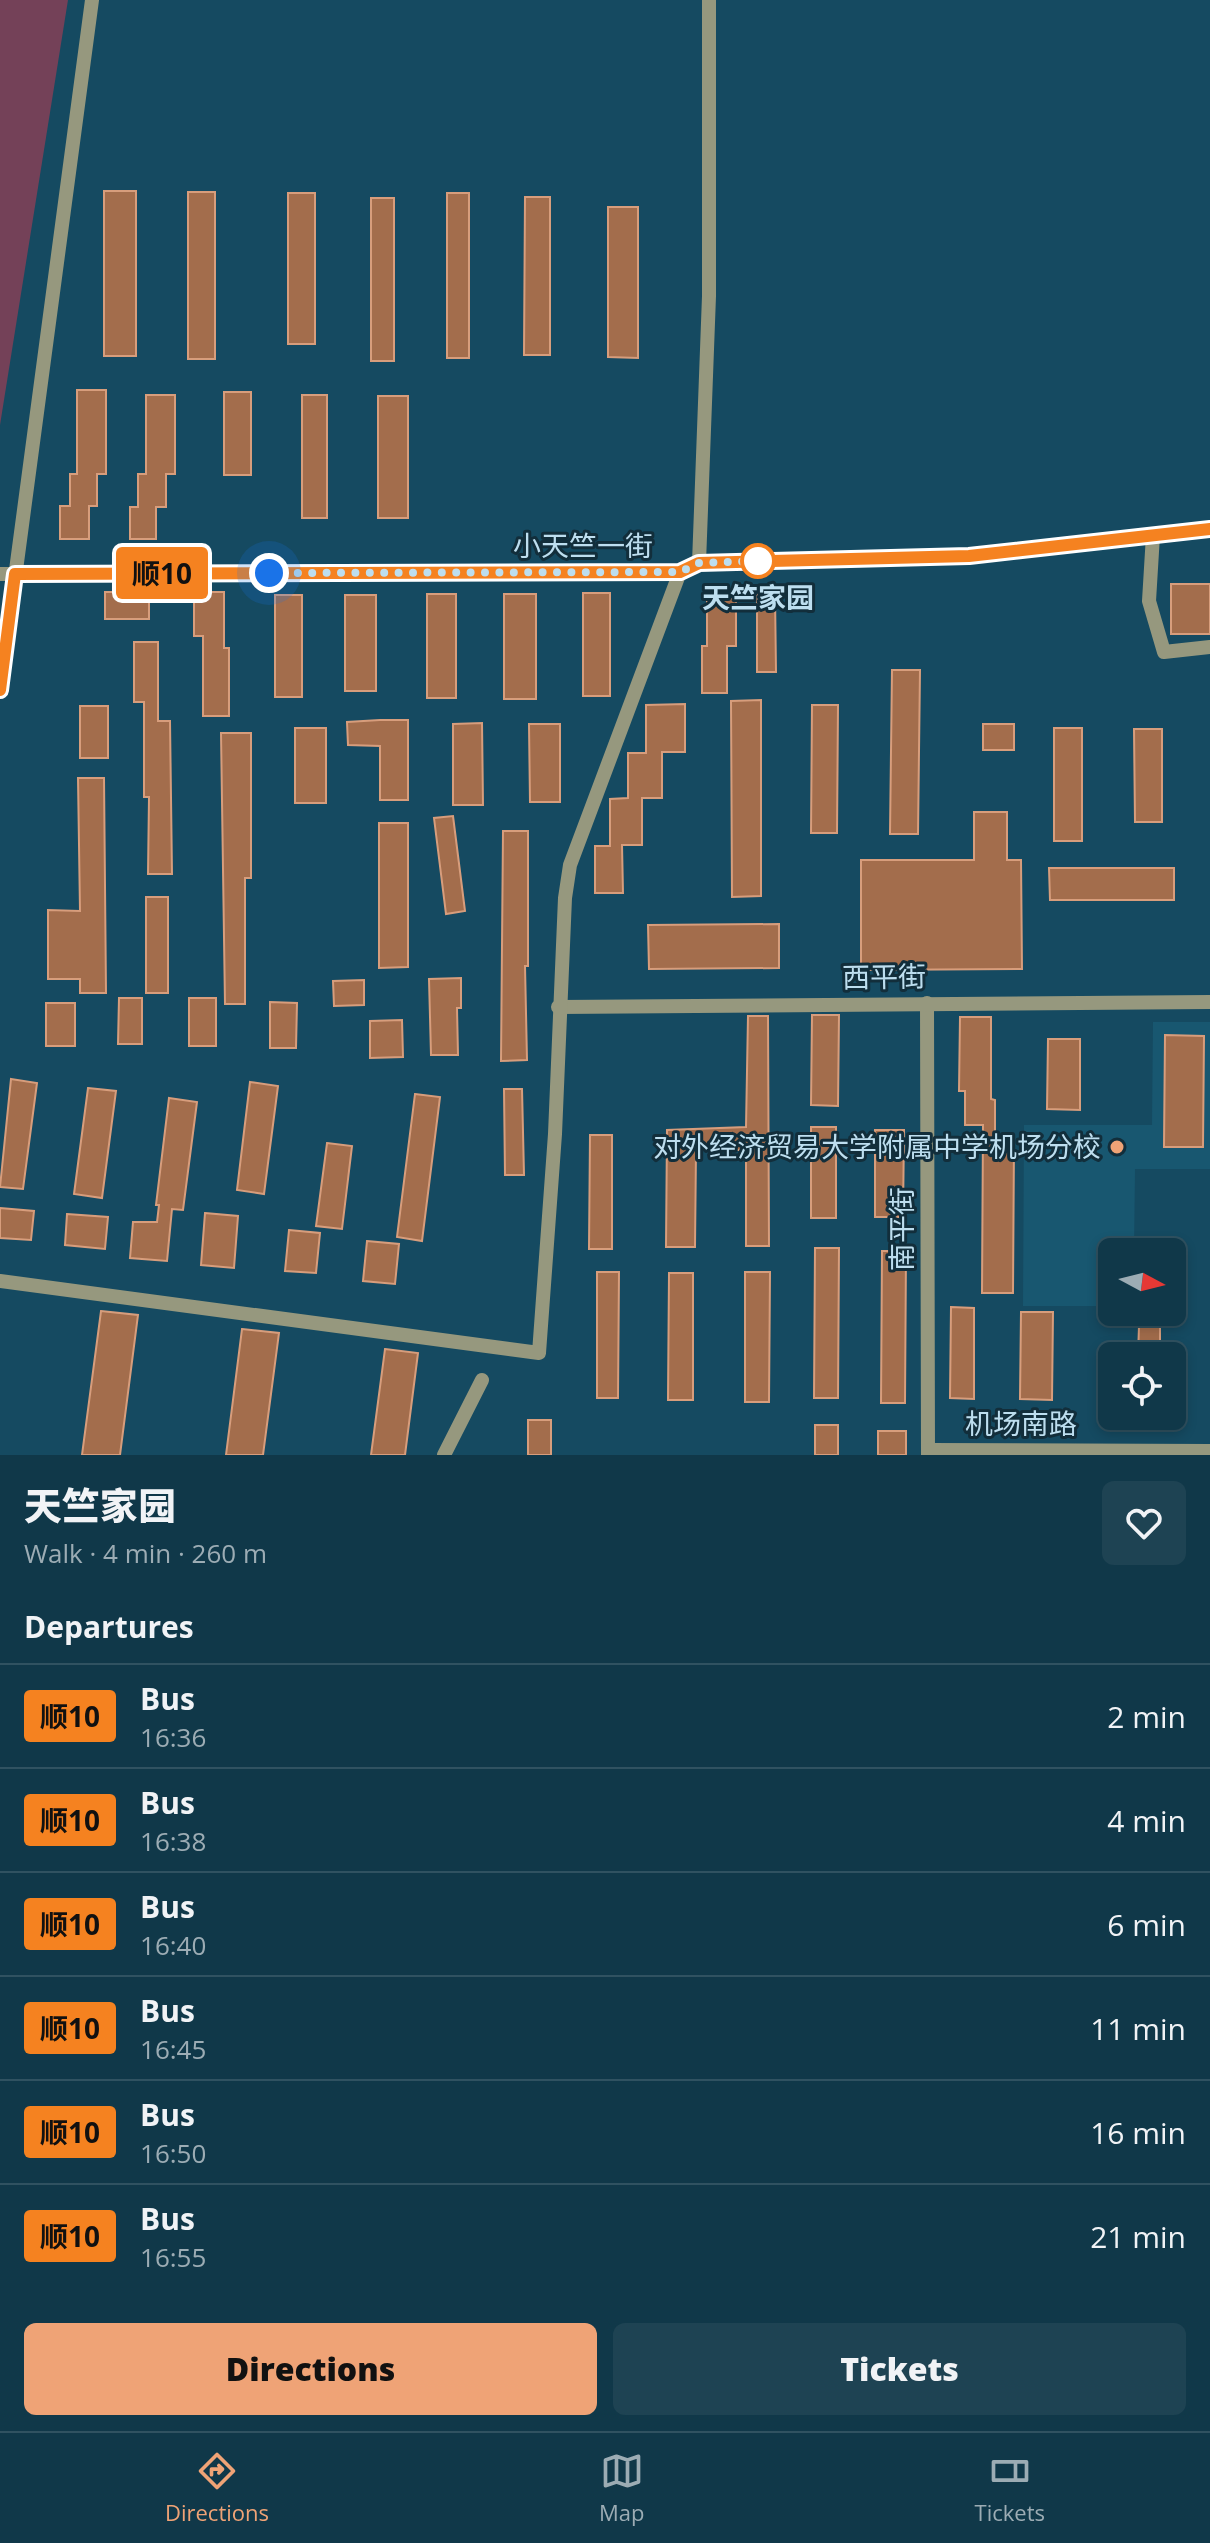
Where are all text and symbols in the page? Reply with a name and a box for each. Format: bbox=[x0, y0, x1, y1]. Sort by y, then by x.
street label: 小天竺一街 bbox=[513, 526, 653, 564]
marker: 天竺家园 bbox=[741, 544, 775, 578]
line badge: 顺10 bbox=[116, 547, 208, 599]
your location bbox=[249, 553, 289, 593]
text: 顺10 bbox=[132, 554, 192, 592]
place label: 天竺家园 bbox=[702, 578, 814, 616]
street label: 西平街 bbox=[842, 956, 926, 996]
place label: 对外经济贸易大学附属中学机场分校 bbox=[653, 1127, 1101, 1165]
marker: 对外经济贸易大学附属中学机场分校 bbox=[1108, 1138, 1126, 1156]
street label: 南平街 bbox=[882, 1187, 920, 1271]
north arrow bbox=[1098, 1238, 1186, 1326]
map controls bbox=[1098, 1238, 1186, 1430]
button: locate bbox=[1098, 1342, 1186, 1430]
street label: 机场南路 bbox=[965, 1404, 1077, 1442]
text: 天竺家园 bbox=[24, 1479, 176, 1531]
button: heart bbox=[1102, 1481, 1186, 1565]
text: Walk · 4 min · 260 m bbox=[24, 1535, 267, 1571]
text: Departures bbox=[24, 1606, 194, 1647]
text: Bus bbox=[140, 1678, 195, 1719]
text: 2 min bbox=[1107, 1696, 1186, 1737]
text: 顺10 bbox=[40, 1697, 100, 1735]
text: 16:36 bbox=[140, 1719, 206, 1755]
text: Bus bbox=[140, 1782, 195, 1823]
text: 4 min bbox=[1107, 1800, 1186, 1841]
text: 顺10 bbox=[40, 1801, 100, 1839]
text: 16:38 bbox=[140, 1823, 206, 1859]
text: Bus bbox=[140, 1886, 195, 1927]
text: 6 min bbox=[1107, 1904, 1186, 1945]
text: 顺10 bbox=[40, 1905, 100, 1943]
text: 16:40 bbox=[140, 1927, 206, 1963]
text: Bus bbox=[140, 1990, 195, 2031]
text: 11 min bbox=[1090, 2008, 1186, 2049]
text: 顺10 bbox=[40, 2009, 100, 2047]
text: 16:45 bbox=[140, 2031, 206, 2067]
text: Bus bbox=[140, 2094, 195, 2135]
text: 16 min bbox=[1090, 2112, 1186, 2153]
text: 顺10 bbox=[40, 2113, 100, 2151]
text: 16:50 bbox=[140, 2135, 206, 2171]
text: Bus bbox=[140, 2198, 195, 2239]
text: 21 min bbox=[1090, 2216, 1186, 2257]
text: 顺10 bbox=[40, 2217, 100, 2255]
text: 16:55 bbox=[140, 2239, 206, 2275]
button: Directions bbox=[24, 2323, 597, 2415]
button: Tickets bbox=[613, 2323, 1186, 2415]
tab: Directions bbox=[165, 2449, 269, 2527]
tab: Map bbox=[599, 2449, 645, 2527]
tab: Tickets bbox=[975, 2449, 1045, 2527]

